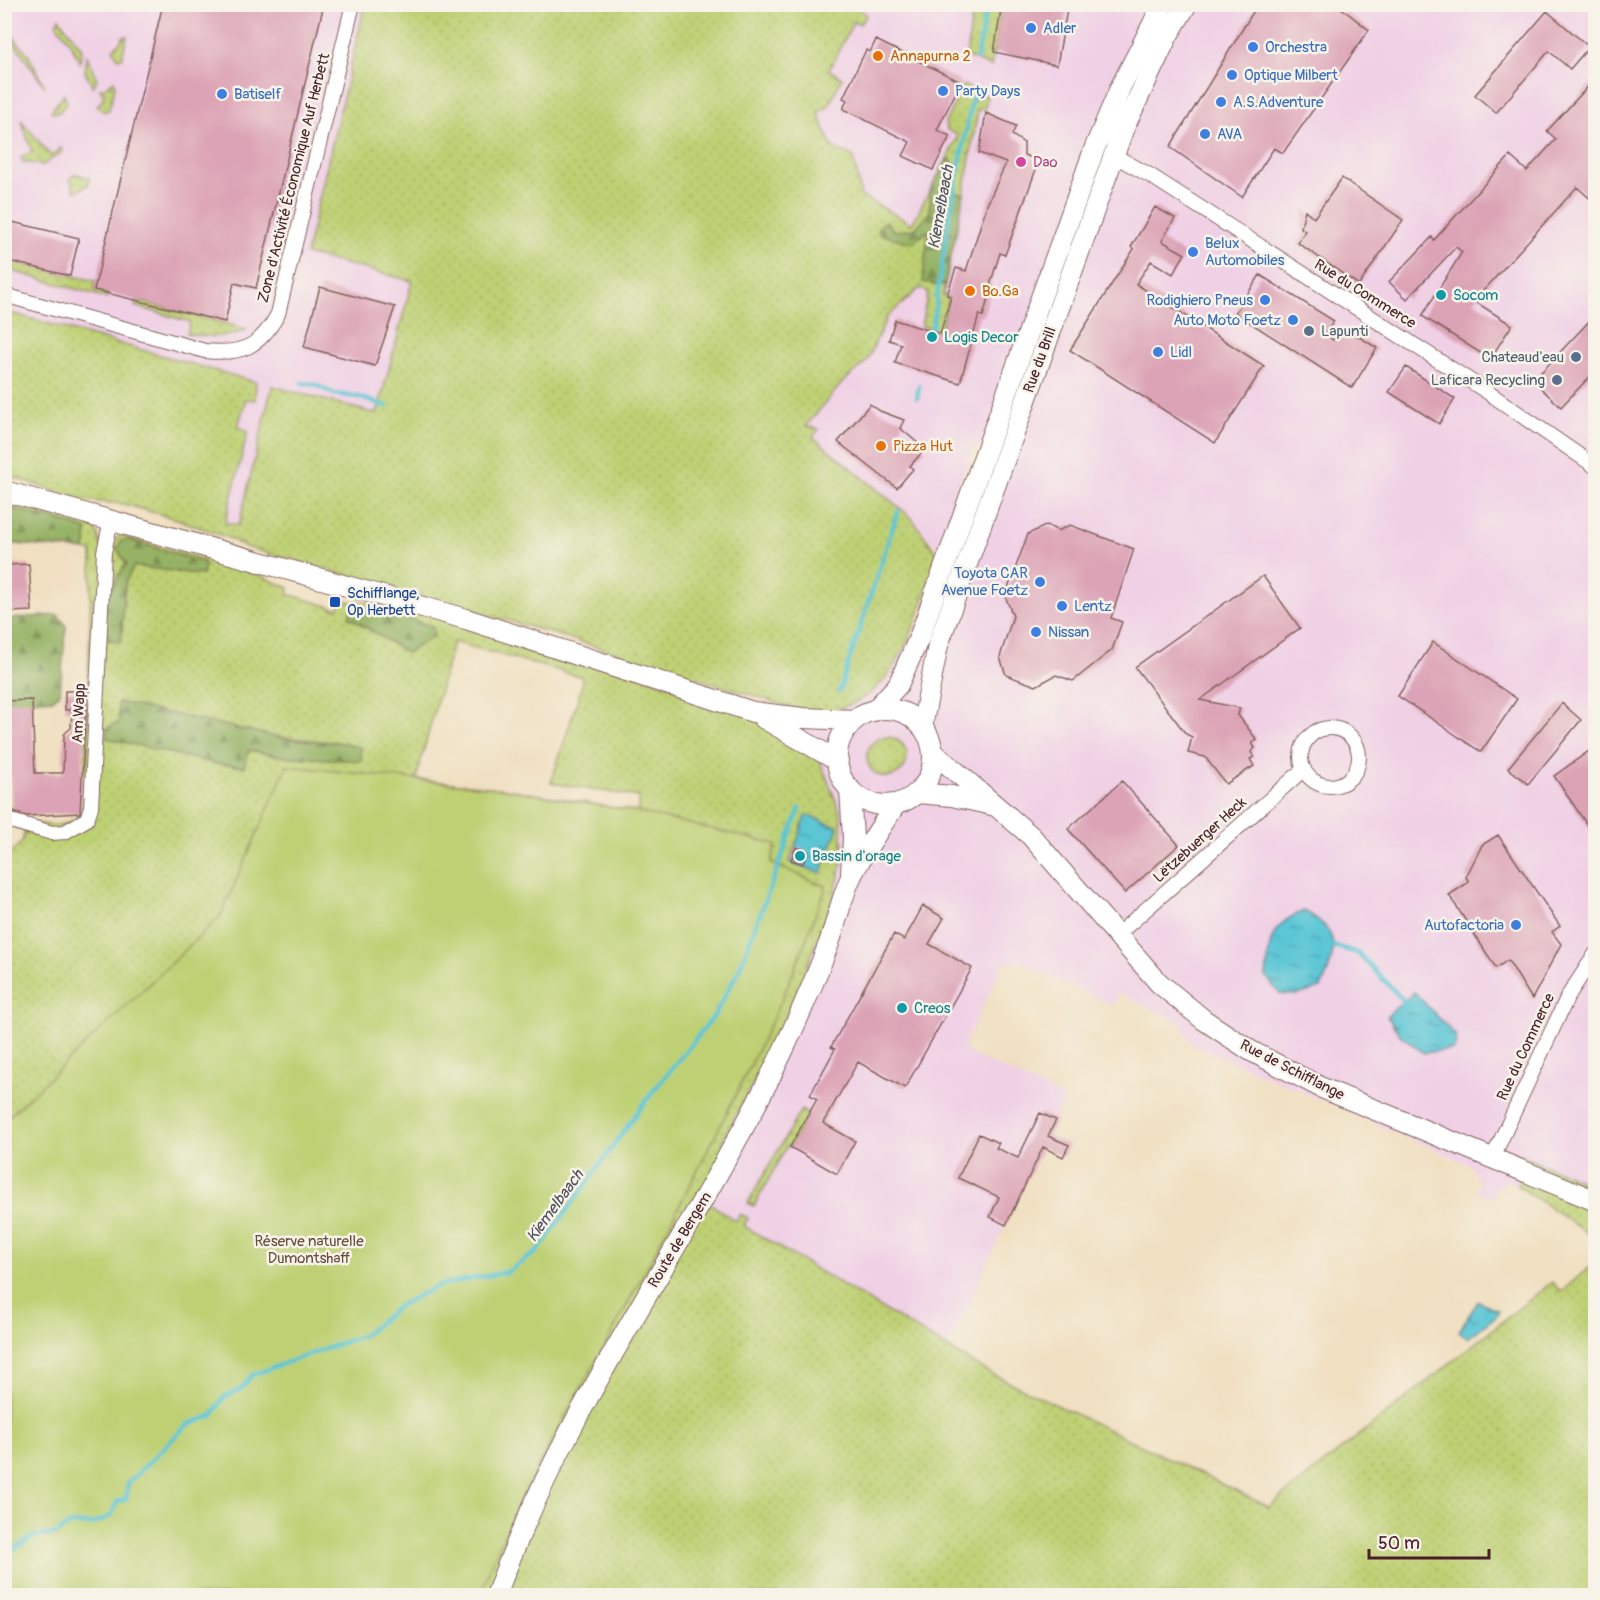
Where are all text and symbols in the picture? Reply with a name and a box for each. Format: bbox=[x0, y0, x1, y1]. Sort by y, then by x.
place label: Adler bbox=[1043, 19, 1077, 38]
marker: Adler bbox=[1024, 21, 1038, 35]
place label: Orchestra bbox=[1265, 38, 1327, 57]
marker: Orchestra bbox=[1246, 40, 1260, 54]
place label: Annapurna 2 bbox=[890, 47, 971, 66]
marker: Annapurna 2 bbox=[871, 49, 885, 63]
street label: Zone d'Activité Économique Auf Herbett bbox=[254, 50, 334, 305]
place label: Optique Milbert bbox=[1244, 66, 1339, 85]
marker: Optique Milbert bbox=[1225, 68, 1239, 82]
place label: Party Days bbox=[955, 82, 1021, 101]
marker: Party Days bbox=[936, 84, 950, 98]
place label: Batiself bbox=[234, 85, 282, 104]
marker: Batiself bbox=[215, 87, 229, 101]
place label: A.S.Adventure bbox=[1233, 93, 1324, 112]
marker: A.S.Adventure bbox=[1214, 95, 1228, 109]
place label: AVA bbox=[1217, 125, 1243, 144]
marker: AVA bbox=[1198, 127, 1212, 141]
place label: Dao bbox=[1033, 153, 1057, 172]
marker: Dao bbox=[1014, 155, 1028, 169]
water label: Kiemelbaach bbox=[924, 162, 958, 250]
place label: Belux Automobiles bbox=[1205, 234, 1285, 270]
marker: Belux Automobiles bbox=[1186, 245, 1200, 259]
street label: Rue du Commerce bbox=[1311, 255, 1420, 333]
place label: Bo.Ga bbox=[982, 282, 1019, 301]
marker: Bo.Ga bbox=[963, 284, 977, 298]
place label: Socom bbox=[1453, 286, 1498, 305]
marker: Socom bbox=[1434, 288, 1448, 302]
place label: Rodighiero Pneus bbox=[1146, 291, 1253, 310]
marker: Rodighiero Pneus bbox=[1258, 293, 1272, 307]
place label: Auto Moto Foetz bbox=[1173, 311, 1281, 330]
marker: Auto Moto Foetz bbox=[1286, 313, 1300, 327]
place label: Lapunti bbox=[1321, 322, 1368, 341]
street label: Rue du Brill bbox=[1019, 324, 1061, 396]
marker: Lapunti bbox=[1302, 324, 1316, 338]
place label: Logis Decor bbox=[944, 328, 1019, 347]
marker: Logis Decor bbox=[925, 330, 939, 344]
place label: Lidl bbox=[1170, 343, 1192, 362]
marker: Lidl bbox=[1151, 345, 1165, 359]
place label: Chateaud'eau bbox=[1482, 348, 1564, 367]
marker: Chateaud'eau bbox=[1569, 350, 1583, 364]
place label: Laficara Recycling bbox=[1431, 371, 1545, 390]
marker: Laficara Recycling bbox=[1550, 373, 1564, 387]
place label: Pizza Hut bbox=[893, 437, 954, 456]
marker: Pizza Hut bbox=[874, 439, 888, 453]
place label: Toyota CAR Avenue Foetz bbox=[941, 564, 1028, 600]
marker: Toyota CAR Avenue Foetz bbox=[1033, 575, 1047, 589]
place label: Schifflange, Op Herbett bbox=[347, 584, 420, 620]
marker: Schifflange, Op Herbett bbox=[328, 595, 342, 609]
place label: Lentz bbox=[1074, 597, 1112, 616]
marker: Lentz bbox=[1055, 599, 1069, 613]
place label: Nissan bbox=[1048, 623, 1089, 642]
marker: Nissan bbox=[1029, 625, 1043, 639]
street label: Am Wapp bbox=[68, 683, 90, 743]
street label: Lëtzebuerger Heck bbox=[1149, 793, 1251, 887]
place label: Bassin d'orage bbox=[812, 847, 901, 866]
marker: Bassin d'orage bbox=[793, 849, 807, 863]
place label: Autofactoria bbox=[1424, 916, 1504, 935]
marker: Autofactoria bbox=[1509, 918, 1523, 932]
street label: Rue du Commerce bbox=[1493, 990, 1559, 1104]
place label: Creos bbox=[914, 999, 951, 1018]
marker: Creos bbox=[895, 1001, 909, 1015]
street label: Rue de Schifflange bbox=[1237, 1036, 1348, 1105]
water label: Kiemelbaach bbox=[522, 1165, 589, 1246]
street label: Route de Bergem bbox=[644, 1189, 716, 1291]
park label: Réserve naturelle Dumontshaff bbox=[254, 1232, 364, 1268]
scale bar bbox=[1369, 1522, 1489, 1560]
text: 50 m bbox=[1378, 1532, 1420, 1555]

